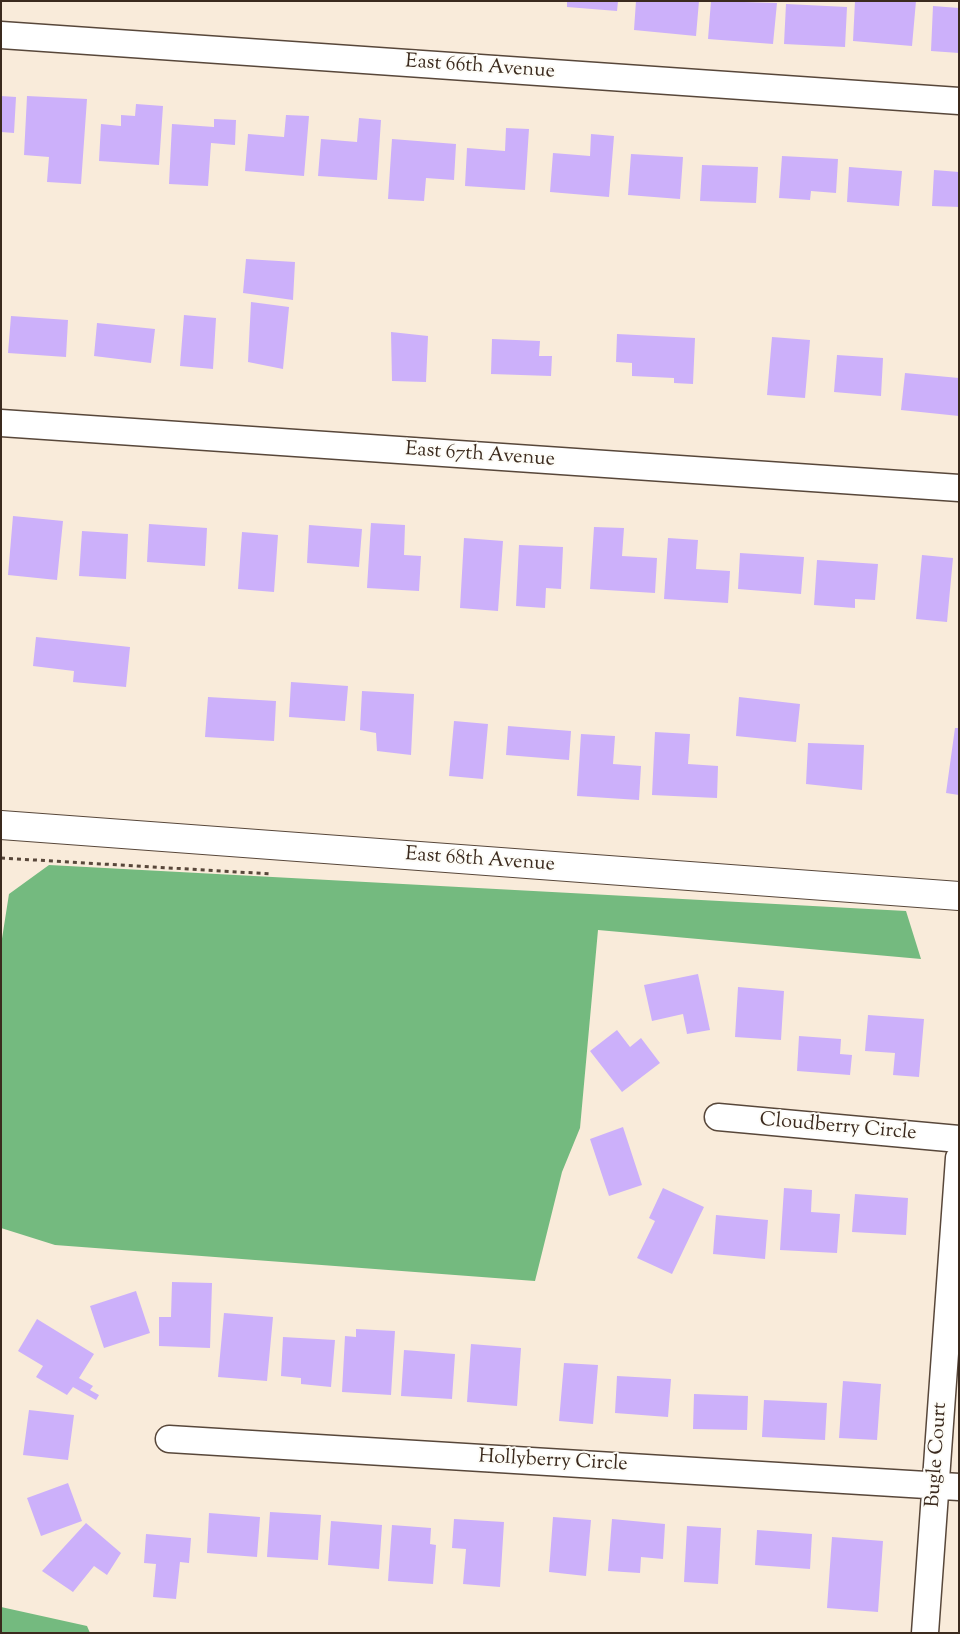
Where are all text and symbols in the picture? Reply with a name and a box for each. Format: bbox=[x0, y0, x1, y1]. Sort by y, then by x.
street label: East 66th Avenue bbox=[404, 51, 556, 85]
street label: East 67th Avenue bbox=[404, 439, 556, 473]
street label: East 68th Avenue bbox=[404, 844, 556, 878]
street label: Cloudberry Circle bbox=[759, 1109, 917, 1147]
street label: Bugle Court bbox=[922, 1402, 954, 1508]
street label: Hollyberry Circle bbox=[478, 1446, 628, 1478]

